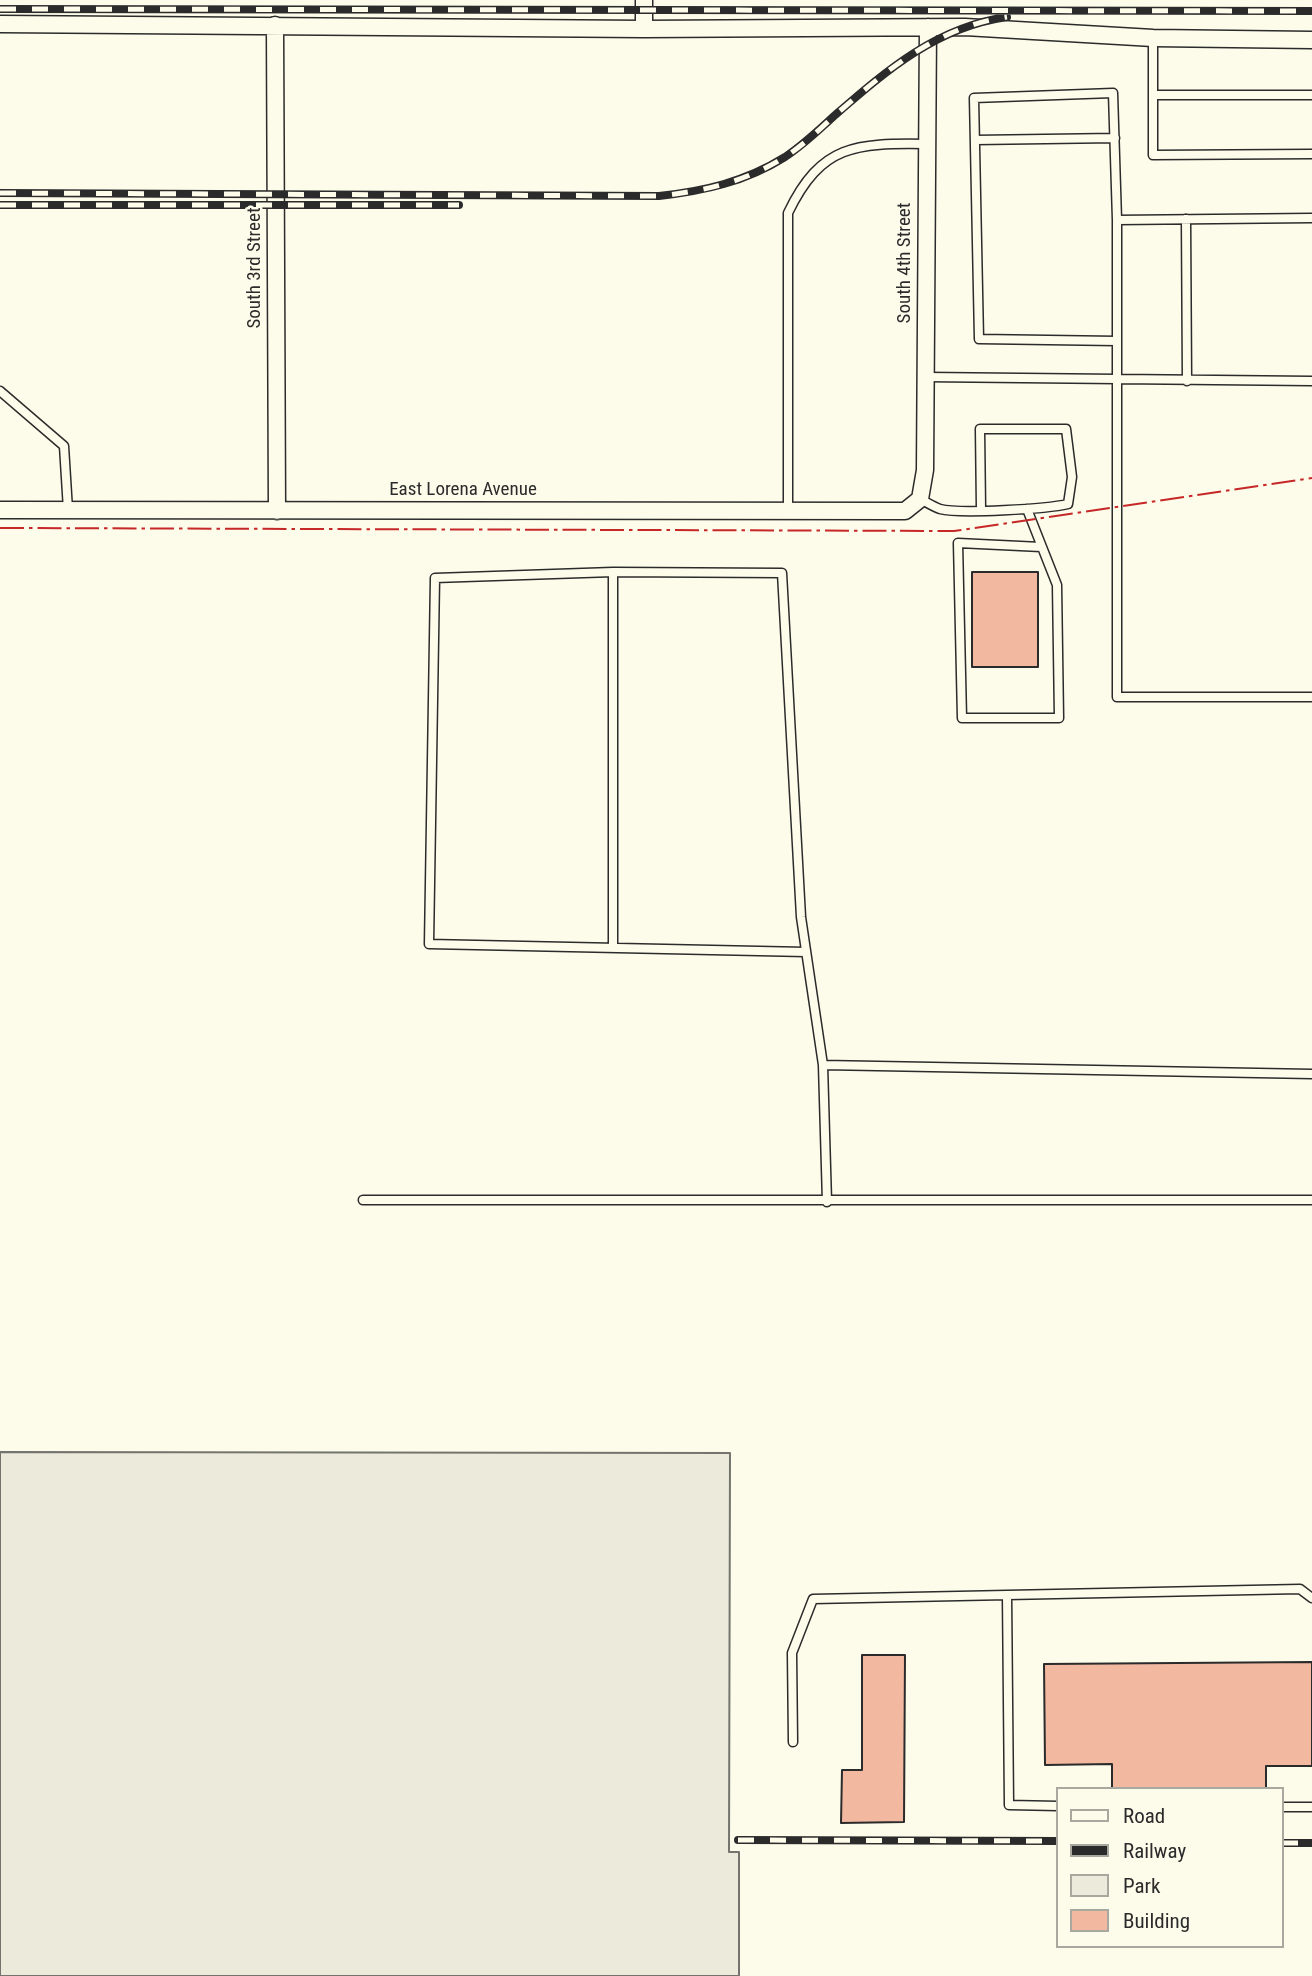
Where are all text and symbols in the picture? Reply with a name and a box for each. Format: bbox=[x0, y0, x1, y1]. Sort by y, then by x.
street label: South 4th Street bbox=[894, 203, 916, 323]
street label: South 3rd Street bbox=[244, 207, 266, 329]
street label: East Lorena Avenue bbox=[389, 479, 537, 501]
legend bbox=[1056, 1787, 1284, 1948]
text: Road bbox=[1123, 1804, 1165, 1828]
text: Railway bbox=[1123, 1839, 1186, 1863]
text: Park bbox=[1123, 1874, 1160, 1898]
text: Building bbox=[1123, 1909, 1190, 1933]

